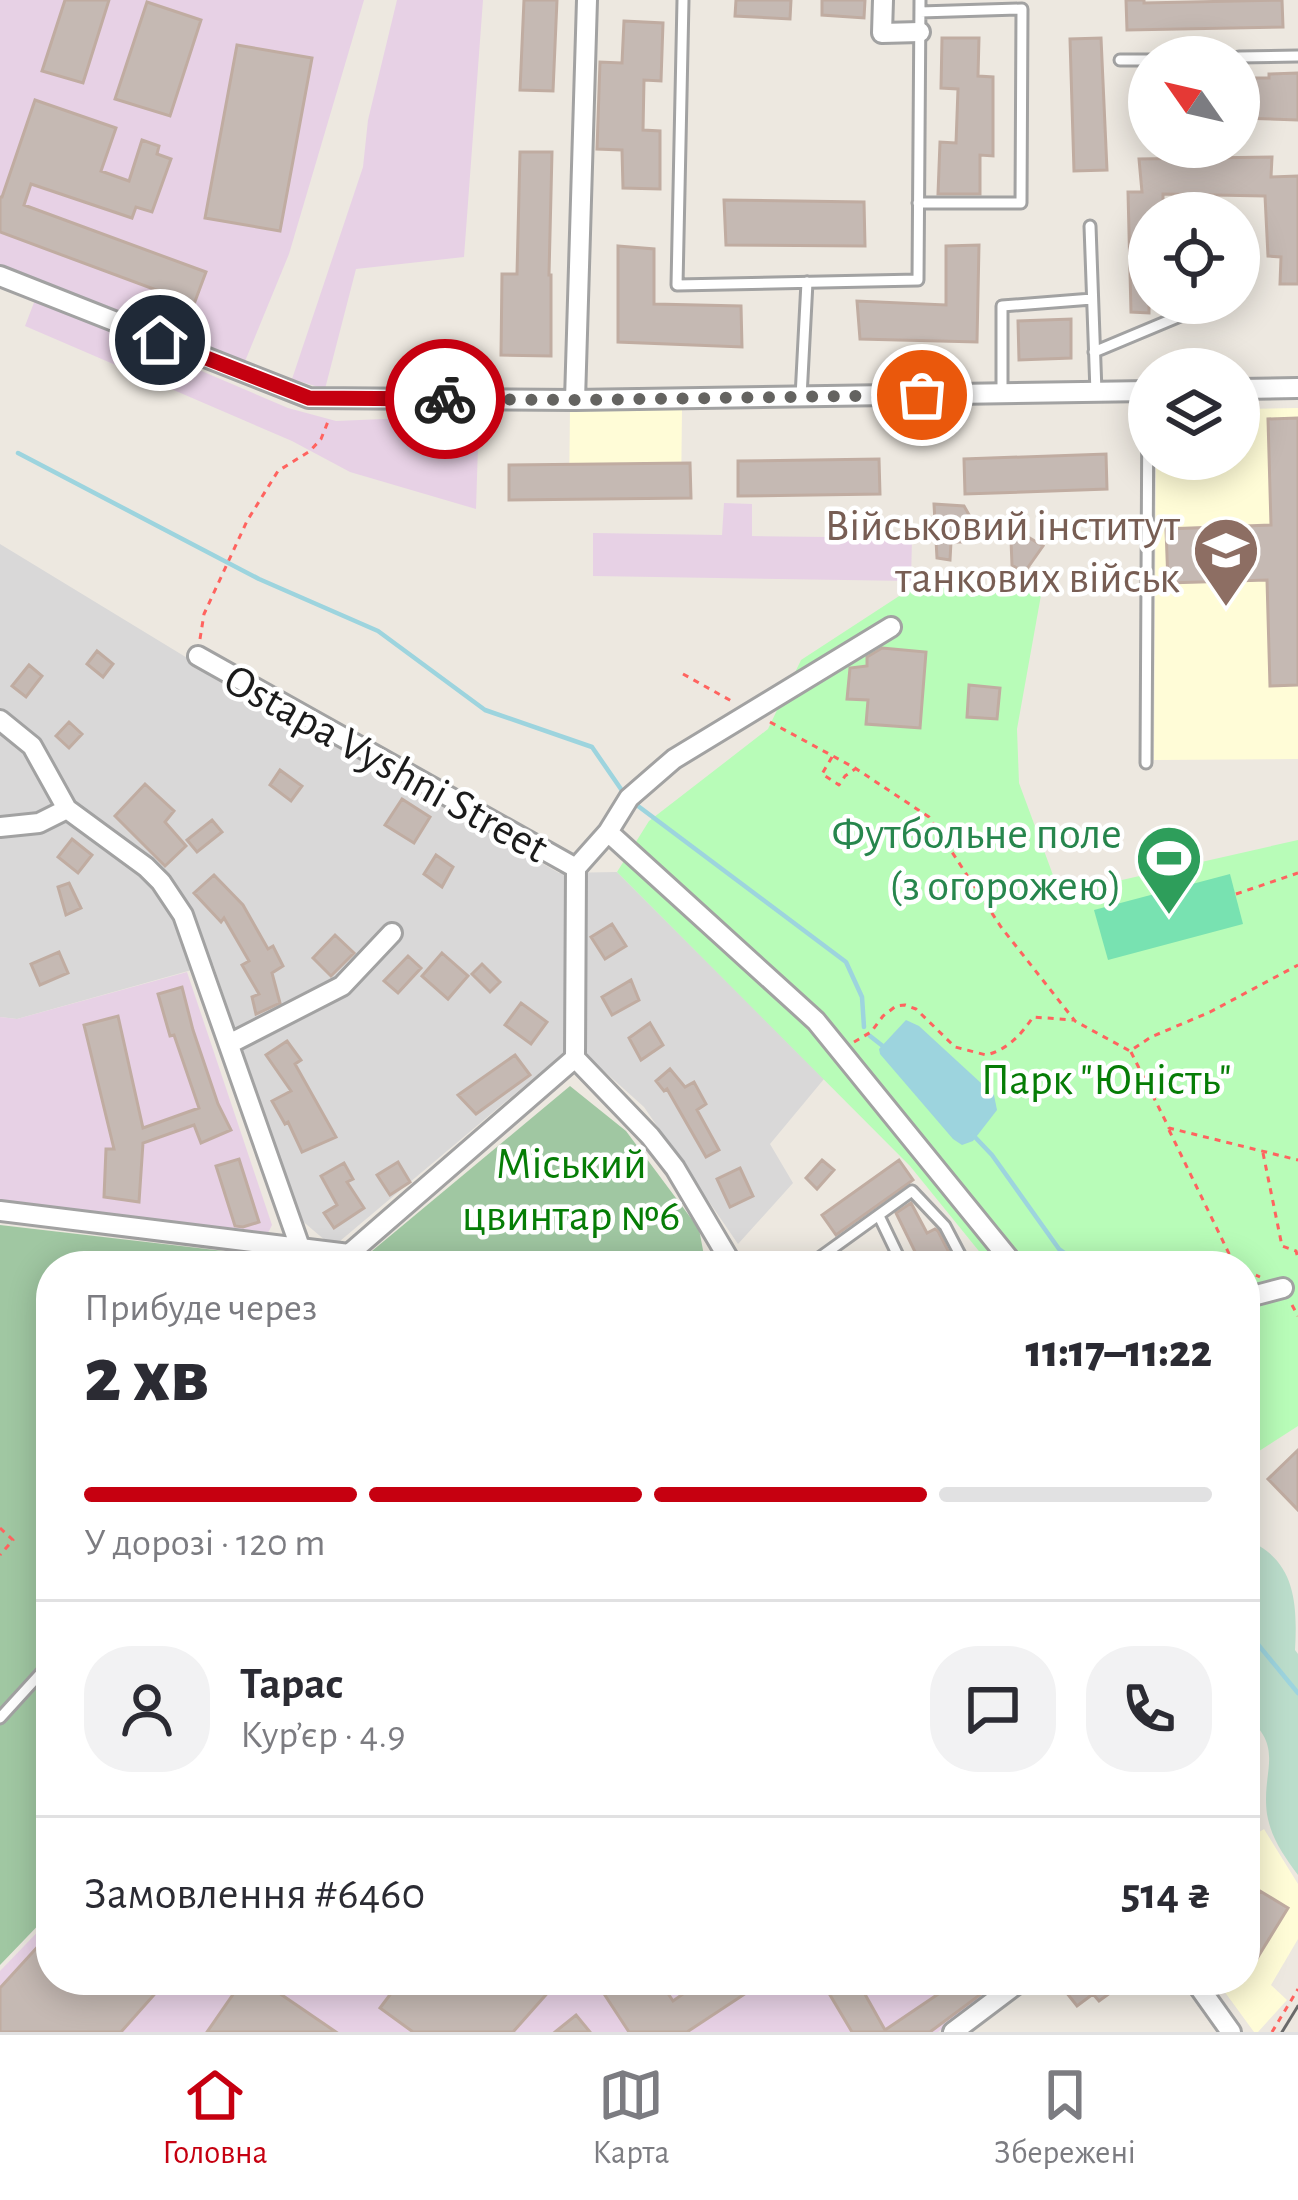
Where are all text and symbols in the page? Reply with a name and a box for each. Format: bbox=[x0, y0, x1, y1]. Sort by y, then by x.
north arrow bbox=[1128, 36, 1260, 168]
map controls bbox=[1128, 36, 1260, 480]
button: locate bbox=[1128, 192, 1260, 324]
pin bbox=[109, 289, 211, 391]
icon: home bbox=[127, 307, 193, 373]
courier bbox=[385, 339, 505, 459]
pin bbox=[871, 344, 973, 446]
button: layers bbox=[1128, 348, 1260, 480]
icon: bag bbox=[889, 362, 955, 428]
icon: bike bbox=[412, 366, 478, 432]
place label: Військовий інститут танкових військ bbox=[824, 504, 1181, 601]
school or university icon: Військовий інститут танкових військ bbox=[1191, 515, 1261, 609]
street label: Ostapa Vyshni Street bbox=[217, 657, 555, 872]
place label: Футбольне поле (з огорожею) bbox=[831, 812, 1122, 909]
sports icon: Футбольне поле (з огорожею) bbox=[1134, 823, 1204, 917]
park label: Парк "Юність" bbox=[980, 1058, 1232, 1103]
park label: Міський цвинтар №6 bbox=[462, 1142, 680, 1239]
text: Прибуде через bbox=[84, 1289, 317, 1328]
text: 11:17–11:22 bbox=[1025, 1330, 1212, 1375]
text: 2 хв bbox=[84, 1338, 209, 1416]
text: У дорозі · 120 m bbox=[84, 1524, 325, 1563]
button: person bbox=[84, 1646, 210, 1772]
button: chat bbox=[930, 1646, 1056, 1772]
button: phone bbox=[1086, 1646, 1212, 1772]
text: Тарас bbox=[240, 1662, 344, 1707]
text: Кур’єр · 4.9 bbox=[240, 1716, 406, 1755]
text: Замовлення #6460 bbox=[84, 1872, 425, 1917]
text: 514 ₴ bbox=[1121, 1872, 1212, 1917]
tab: Головна bbox=[162, 2062, 268, 2174]
tab: Карта bbox=[592, 2062, 670, 2174]
tab: Збережені bbox=[994, 2062, 1136, 2174]

